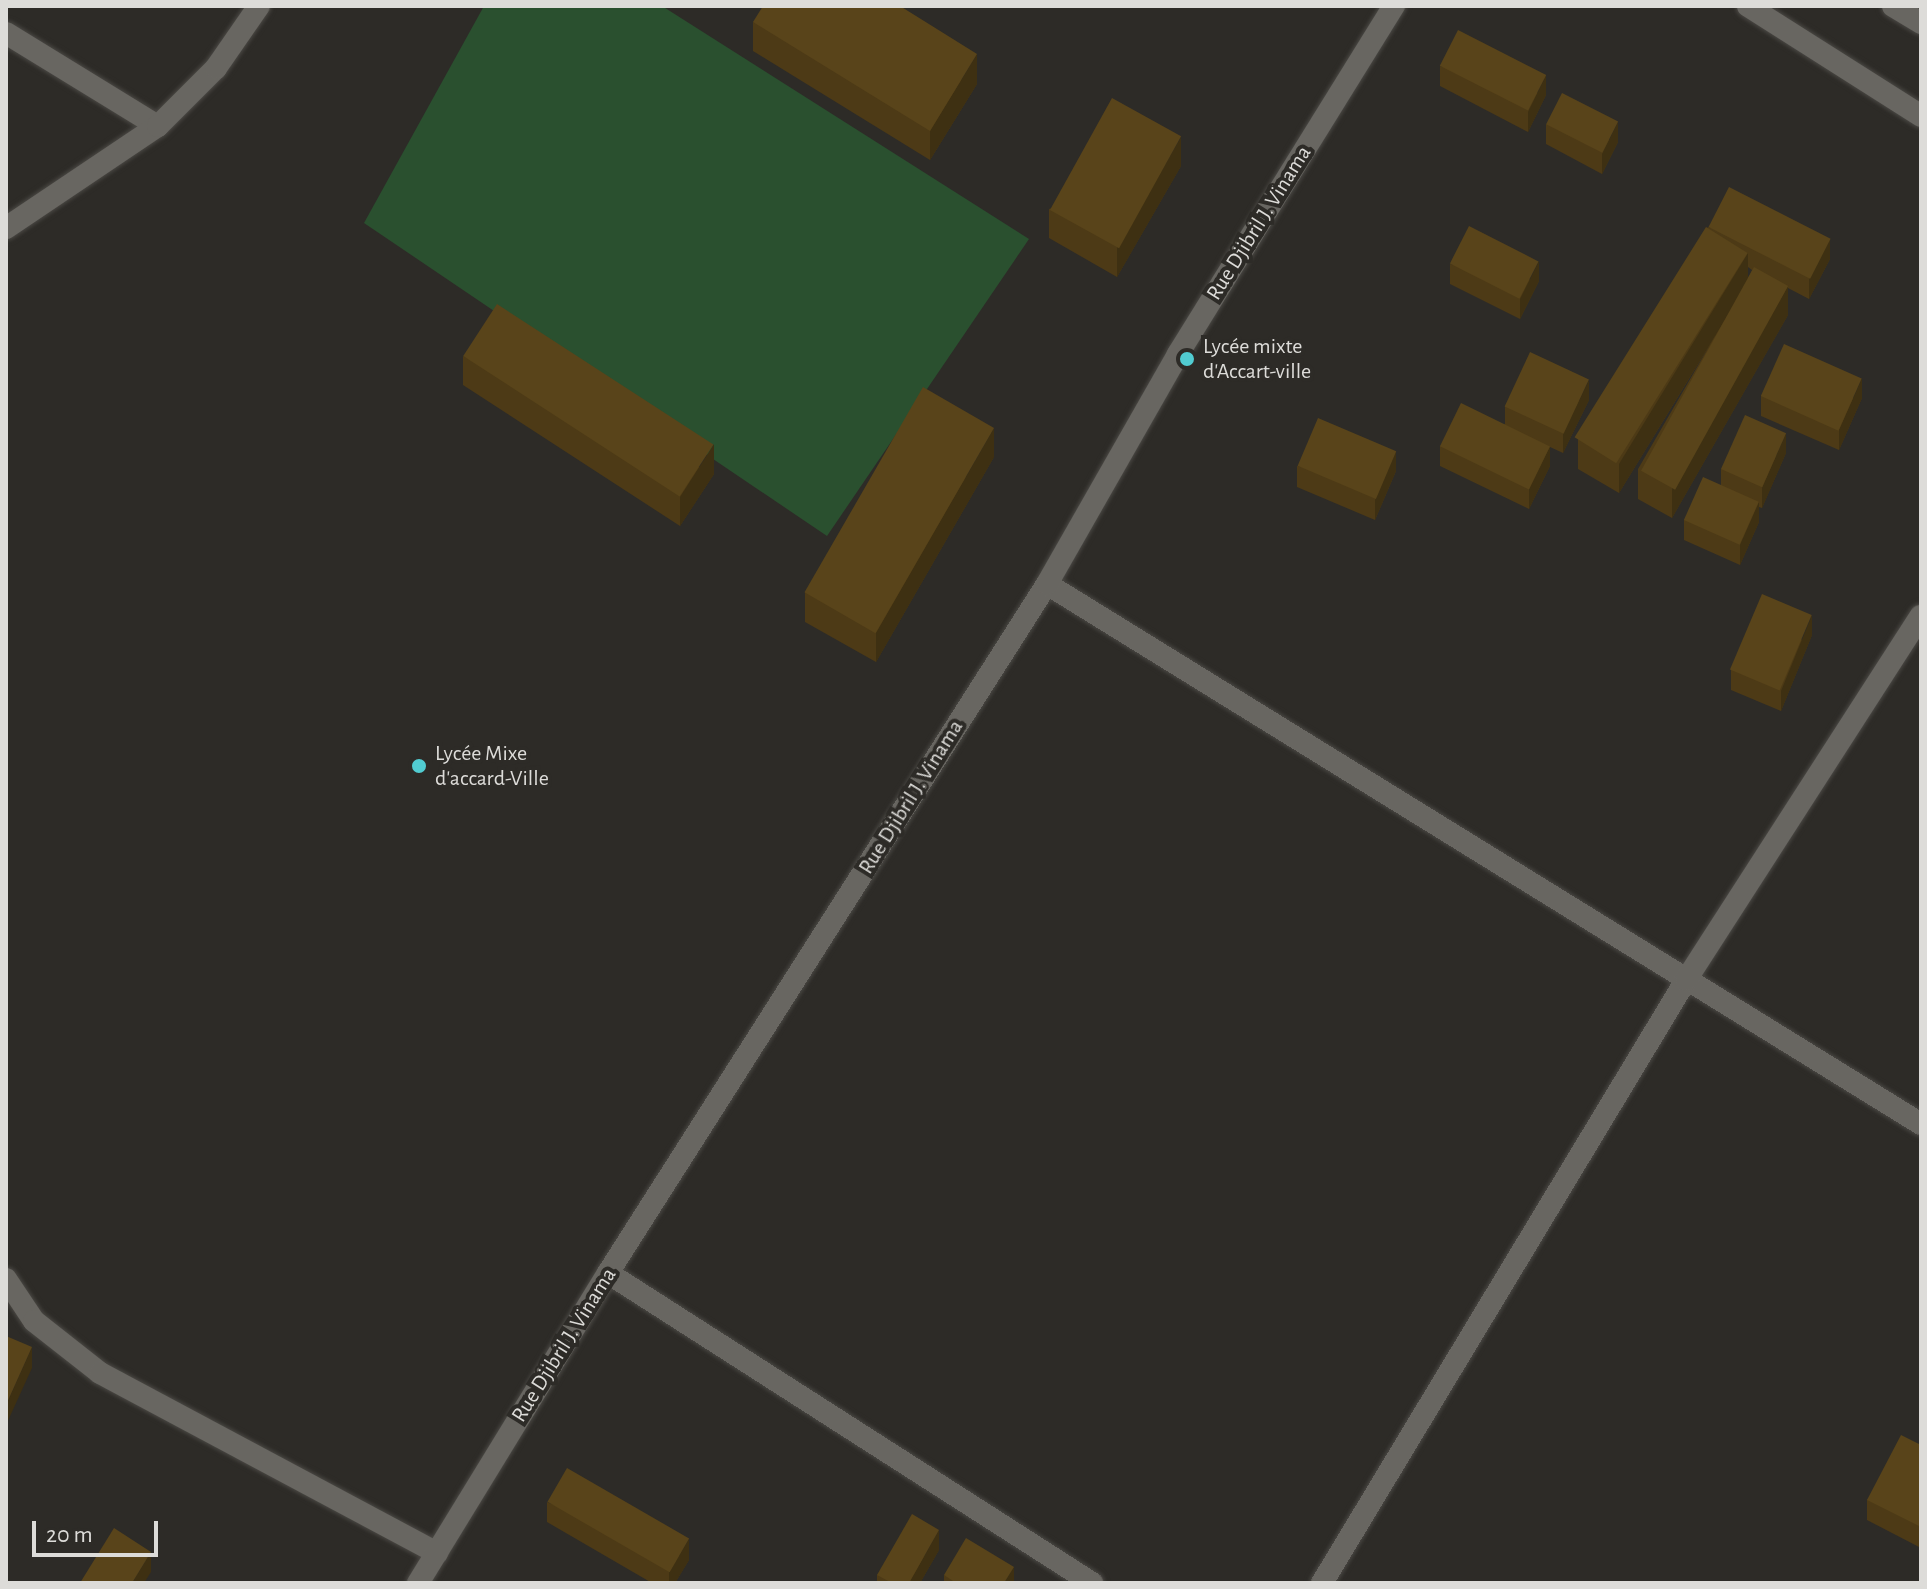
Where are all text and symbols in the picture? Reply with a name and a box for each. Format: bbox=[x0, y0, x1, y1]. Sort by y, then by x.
street label: Rue Djibril J. Vinama bbox=[1201, 141, 1317, 305]
place label: Lycée mixte d'Accart-ville bbox=[1203, 333, 1311, 384]
marker: Lycée mixte d'Accart-ville bbox=[1178, 350, 1196, 368]
street label: Rue Djibril J. Vinama bbox=[853, 715, 969, 879]
place label: Lycée Mixe d'accard-Ville bbox=[435, 740, 549, 792]
marker: Lycée Mixe d'accard-Ville bbox=[410, 757, 428, 775]
street label: Rue Djibril J. Vinama bbox=[506, 1263, 622, 1427]
scale bar bbox=[36, 1505, 162, 1555]
text: 20 m bbox=[46, 1523, 93, 1547]

